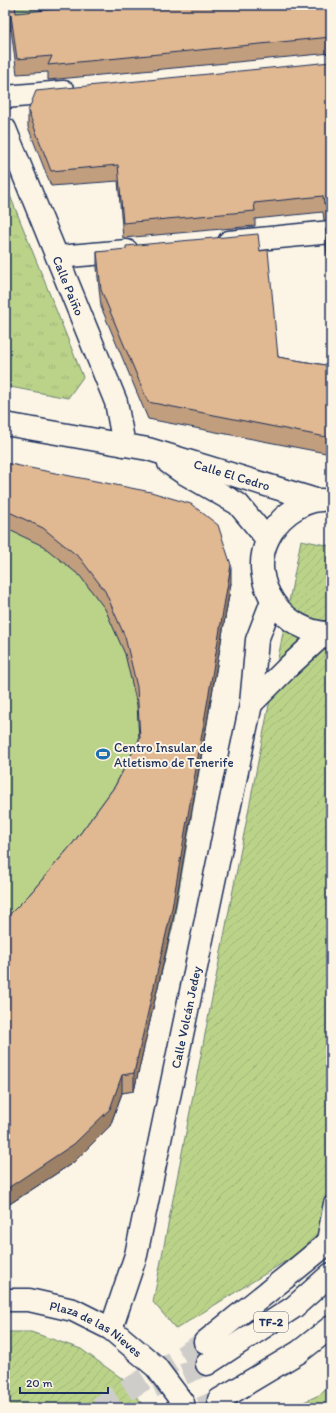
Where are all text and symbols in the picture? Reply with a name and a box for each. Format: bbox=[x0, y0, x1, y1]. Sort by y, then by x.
street label: Calle Paiño bbox=[50, 253, 88, 318]
street label: Calle El Cedro bbox=[192, 456, 272, 493]
place label: Centro Insular de Atletismo de Tenerife bbox=[114, 740, 234, 770]
sports icon: Centro Insular de Atletismo de Tenerife bbox=[95, 746, 111, 762]
street label: Calle Volcán Jedey bbox=[168, 965, 204, 1070]
street label: Plaza de las Nieves bbox=[48, 1297, 146, 1360]
road number: TF-2 bbox=[254, 1312, 288, 1332]
scale bar bbox=[20, 1369, 108, 1395]
text: 20 m bbox=[26, 1376, 53, 1390]

